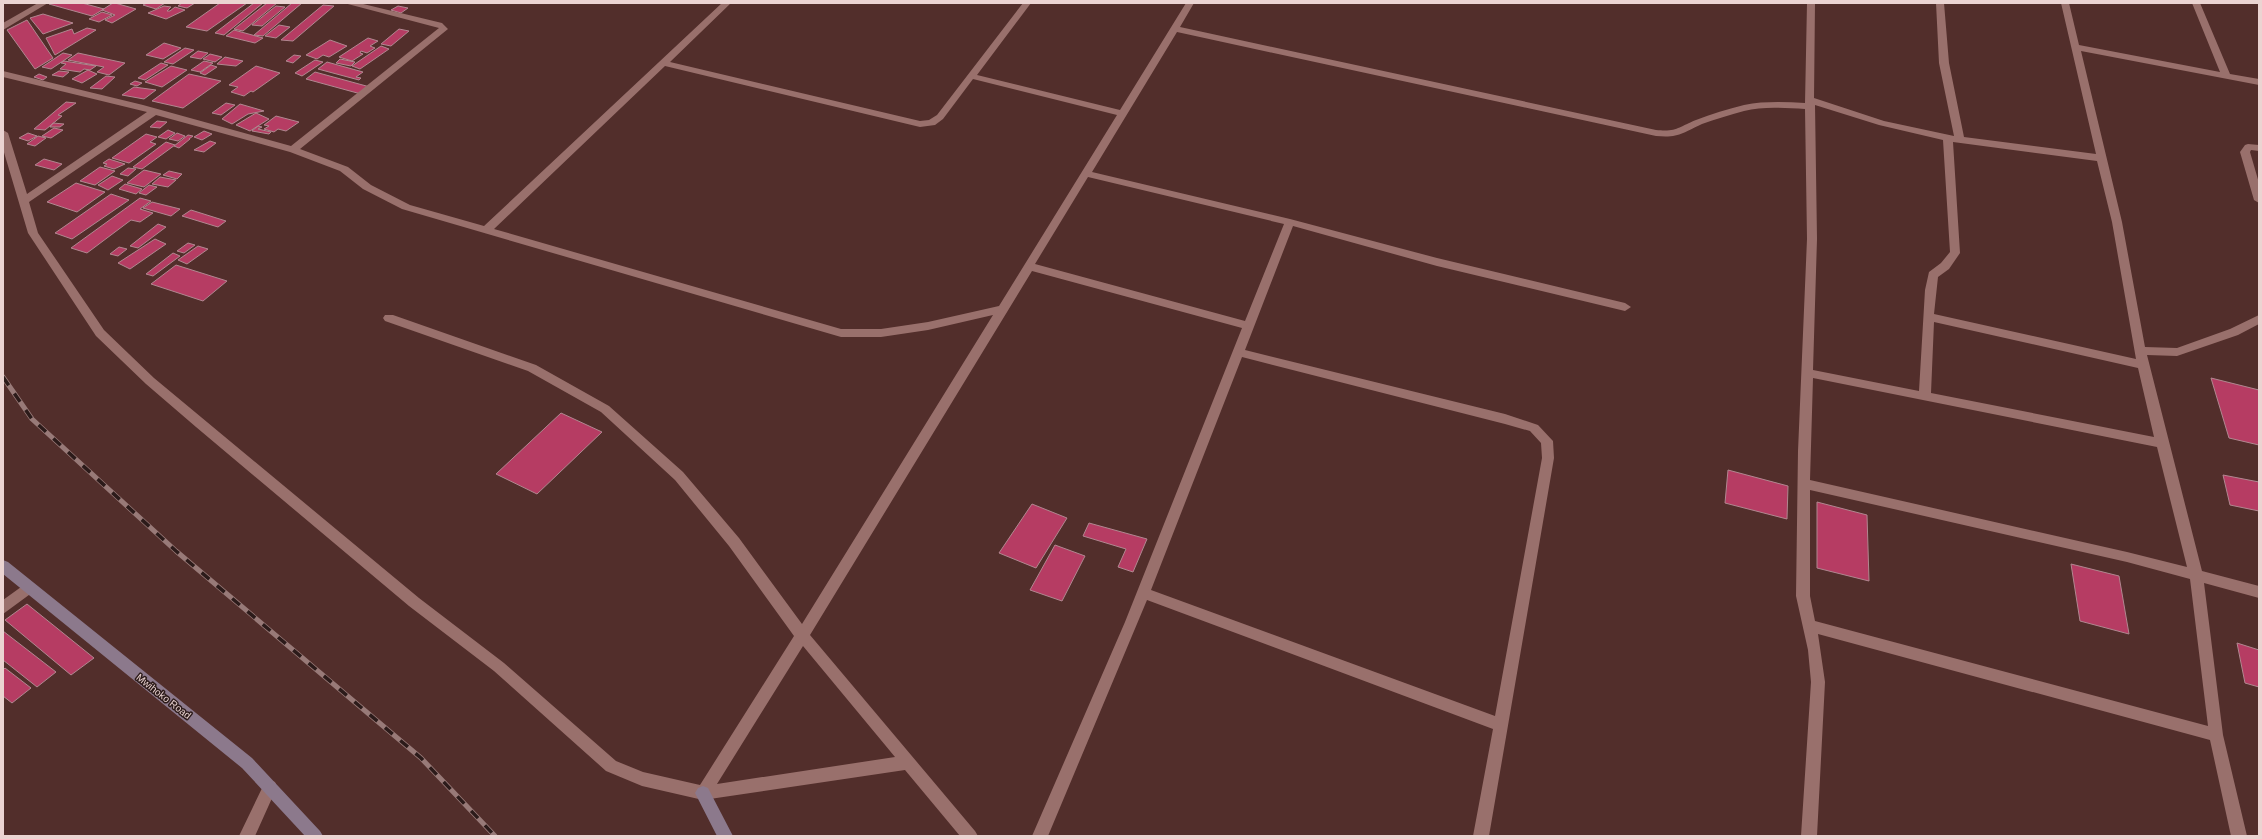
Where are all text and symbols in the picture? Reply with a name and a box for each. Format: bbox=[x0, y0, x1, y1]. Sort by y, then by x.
street label: Mwihoko Road bbox=[134, 672, 193, 721]

